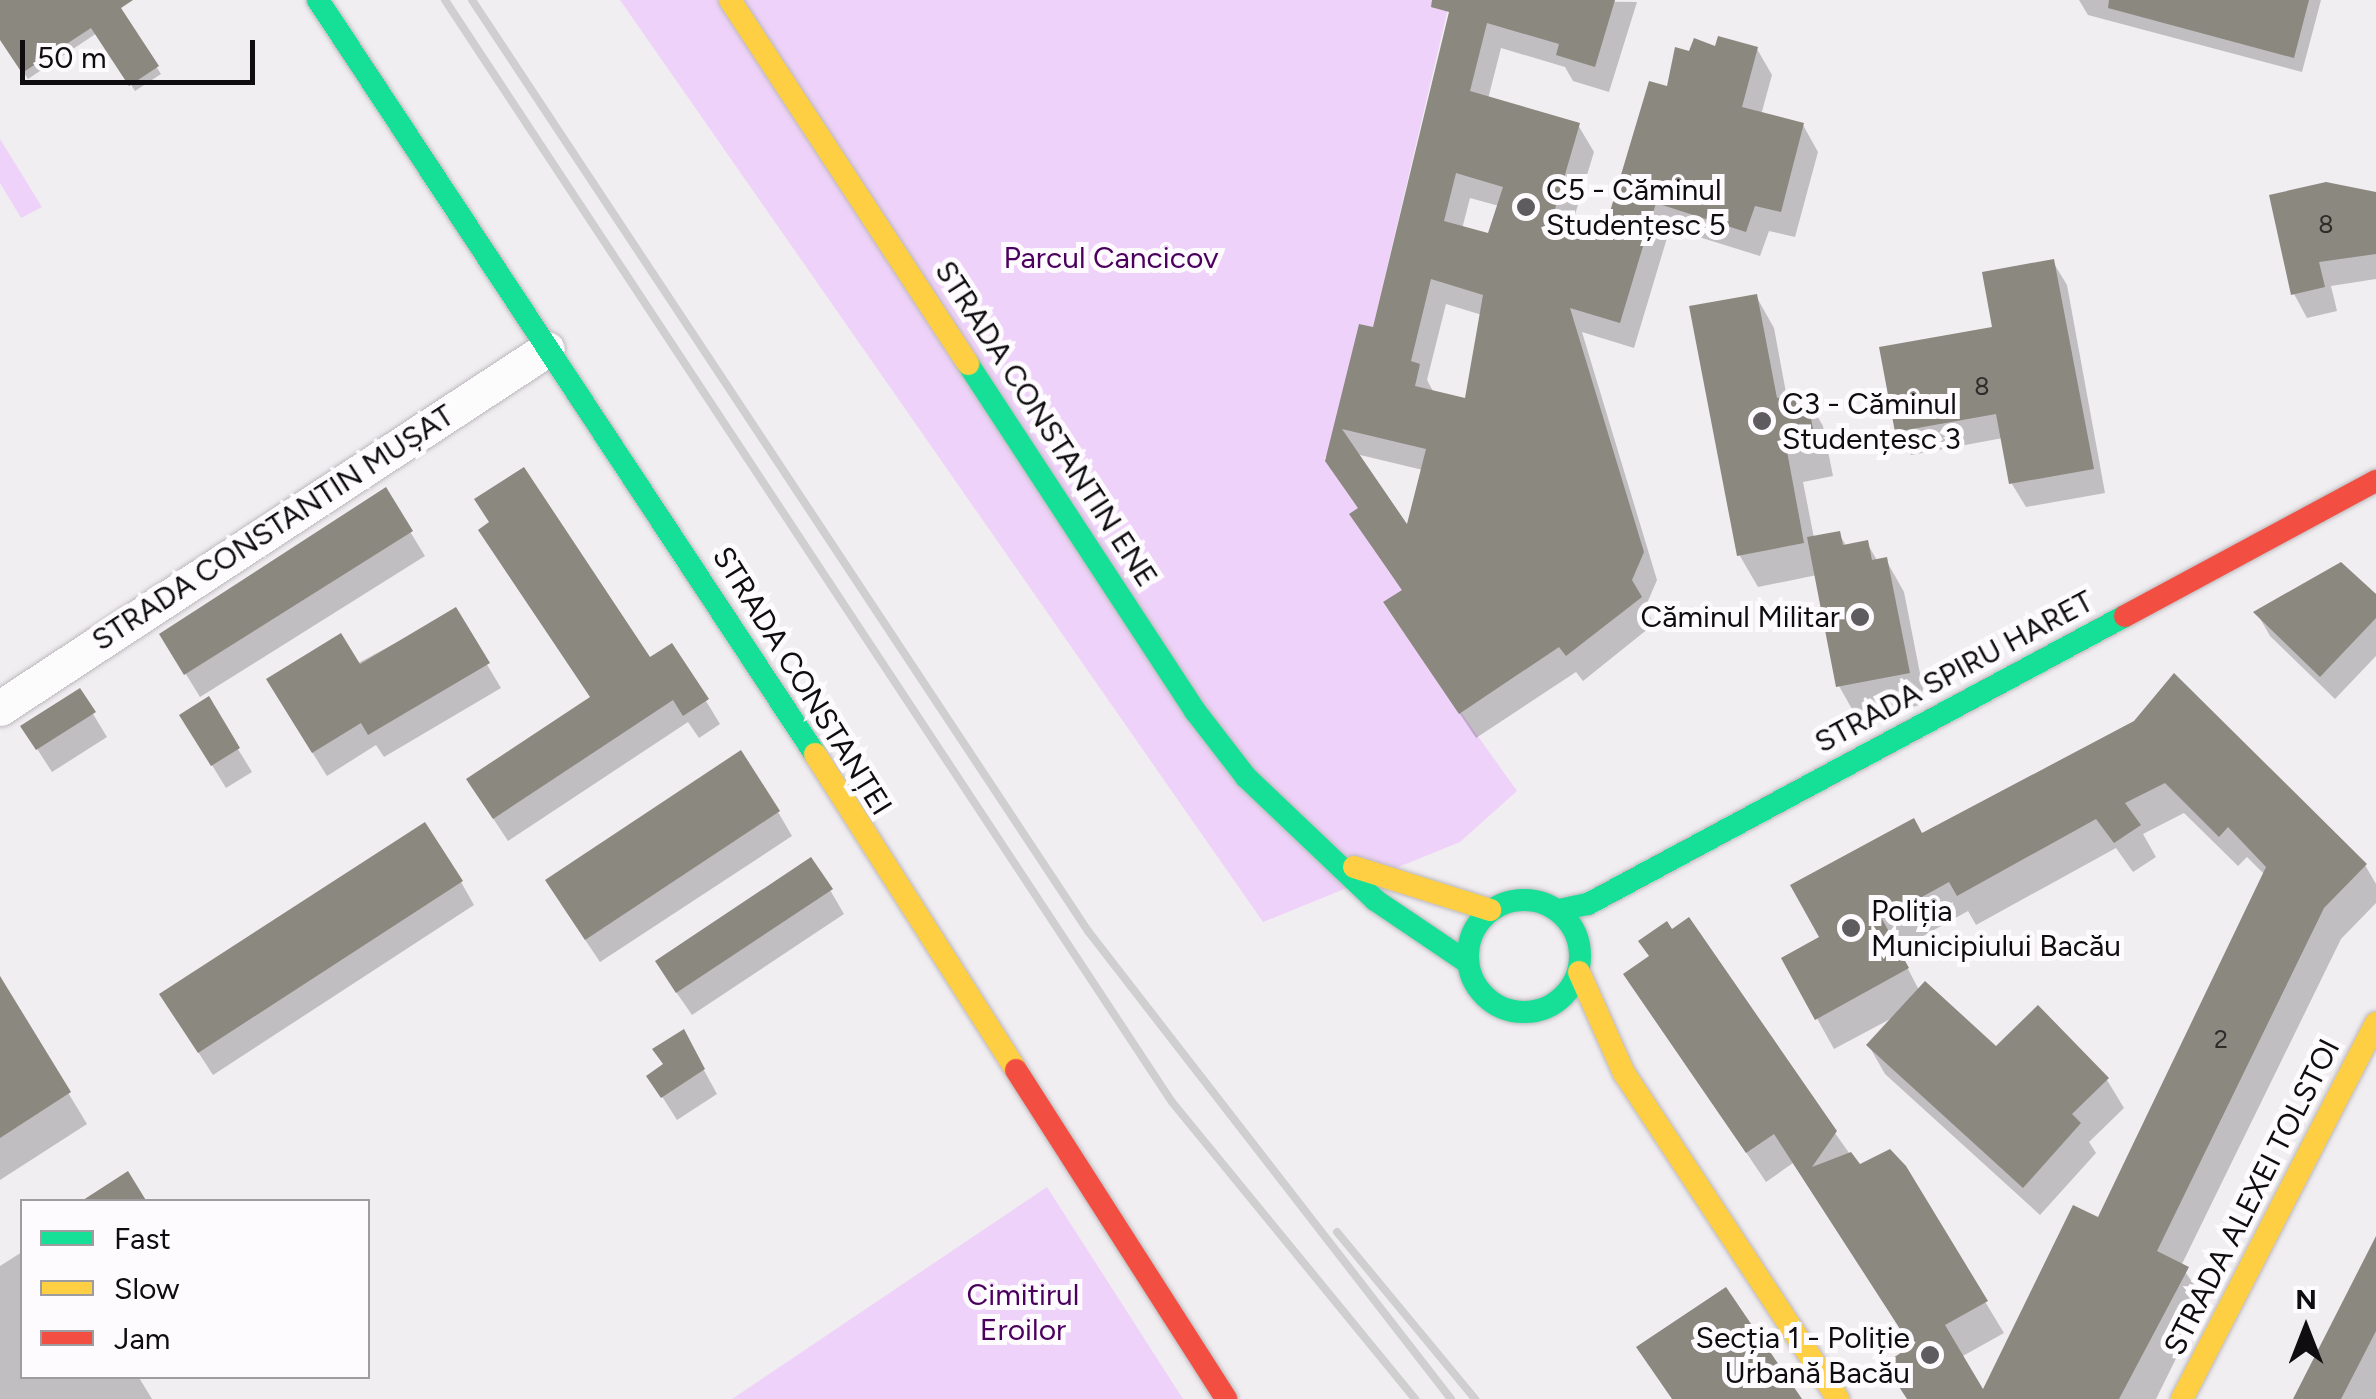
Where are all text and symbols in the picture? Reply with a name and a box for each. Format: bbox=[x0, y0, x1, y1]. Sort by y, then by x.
scale bar bbox=[25, 20, 260, 82]
text: 50 m bbox=[37, 39, 106, 76]
place label: C5 - Căminul Studențesc 5 bbox=[1546, 172, 1726, 242]
marker: C5 - Căminul Studențesc 5 bbox=[1515, 196, 1537, 218]
house number: 8 bbox=[2318, 209, 2334, 239]
park label: Parcul Cancicov bbox=[1003, 240, 1219, 276]
street label: STRADA CONSTANTIN ENE bbox=[927, 254, 1165, 594]
house number: 8 bbox=[1974, 371, 1990, 401]
place label: C3 - Căminul Studențesc 3 bbox=[1782, 386, 1961, 456]
street label: STRADA CONSTANTIN MUȘAT bbox=[85, 397, 461, 659]
marker: C3 - Căminul Studențesc 3 bbox=[1751, 410, 1773, 432]
street label: STRADA CONSTANȚEI bbox=[705, 540, 899, 822]
street label: STRADA SPIRU HARET bbox=[1809, 583, 2099, 761]
place label: Căminul Militar bbox=[1641, 599, 1840, 635]
marker: Căminul Militar bbox=[1849, 606, 1871, 628]
place label: Poliția Municipiului Bacău bbox=[1871, 893, 2121, 964]
marker: Poliția Municipiului Bacău bbox=[1840, 917, 1862, 939]
house number: 2 bbox=[2214, 1024, 2228, 1054]
street label: STRADA ALEXEI TOLSTOI bbox=[2157, 1033, 2347, 1361]
legend bbox=[20, 1199, 370, 1379]
text: Fast bbox=[114, 1220, 171, 1257]
text: Slow bbox=[114, 1270, 180, 1307]
park label: Cimitirul Eroilor bbox=[967, 1277, 1079, 1348]
north arrow bbox=[2256, 1279, 2356, 1379]
text: N bbox=[2295, 1282, 2317, 1316]
text: Jam bbox=[114, 1320, 170, 1357]
place label: Secția 1 - Poliție Urbană Bacău bbox=[1696, 1320, 1910, 1390]
marker: Secția 1 - Poliție Urbană Bacău bbox=[1919, 1344, 1941, 1366]

